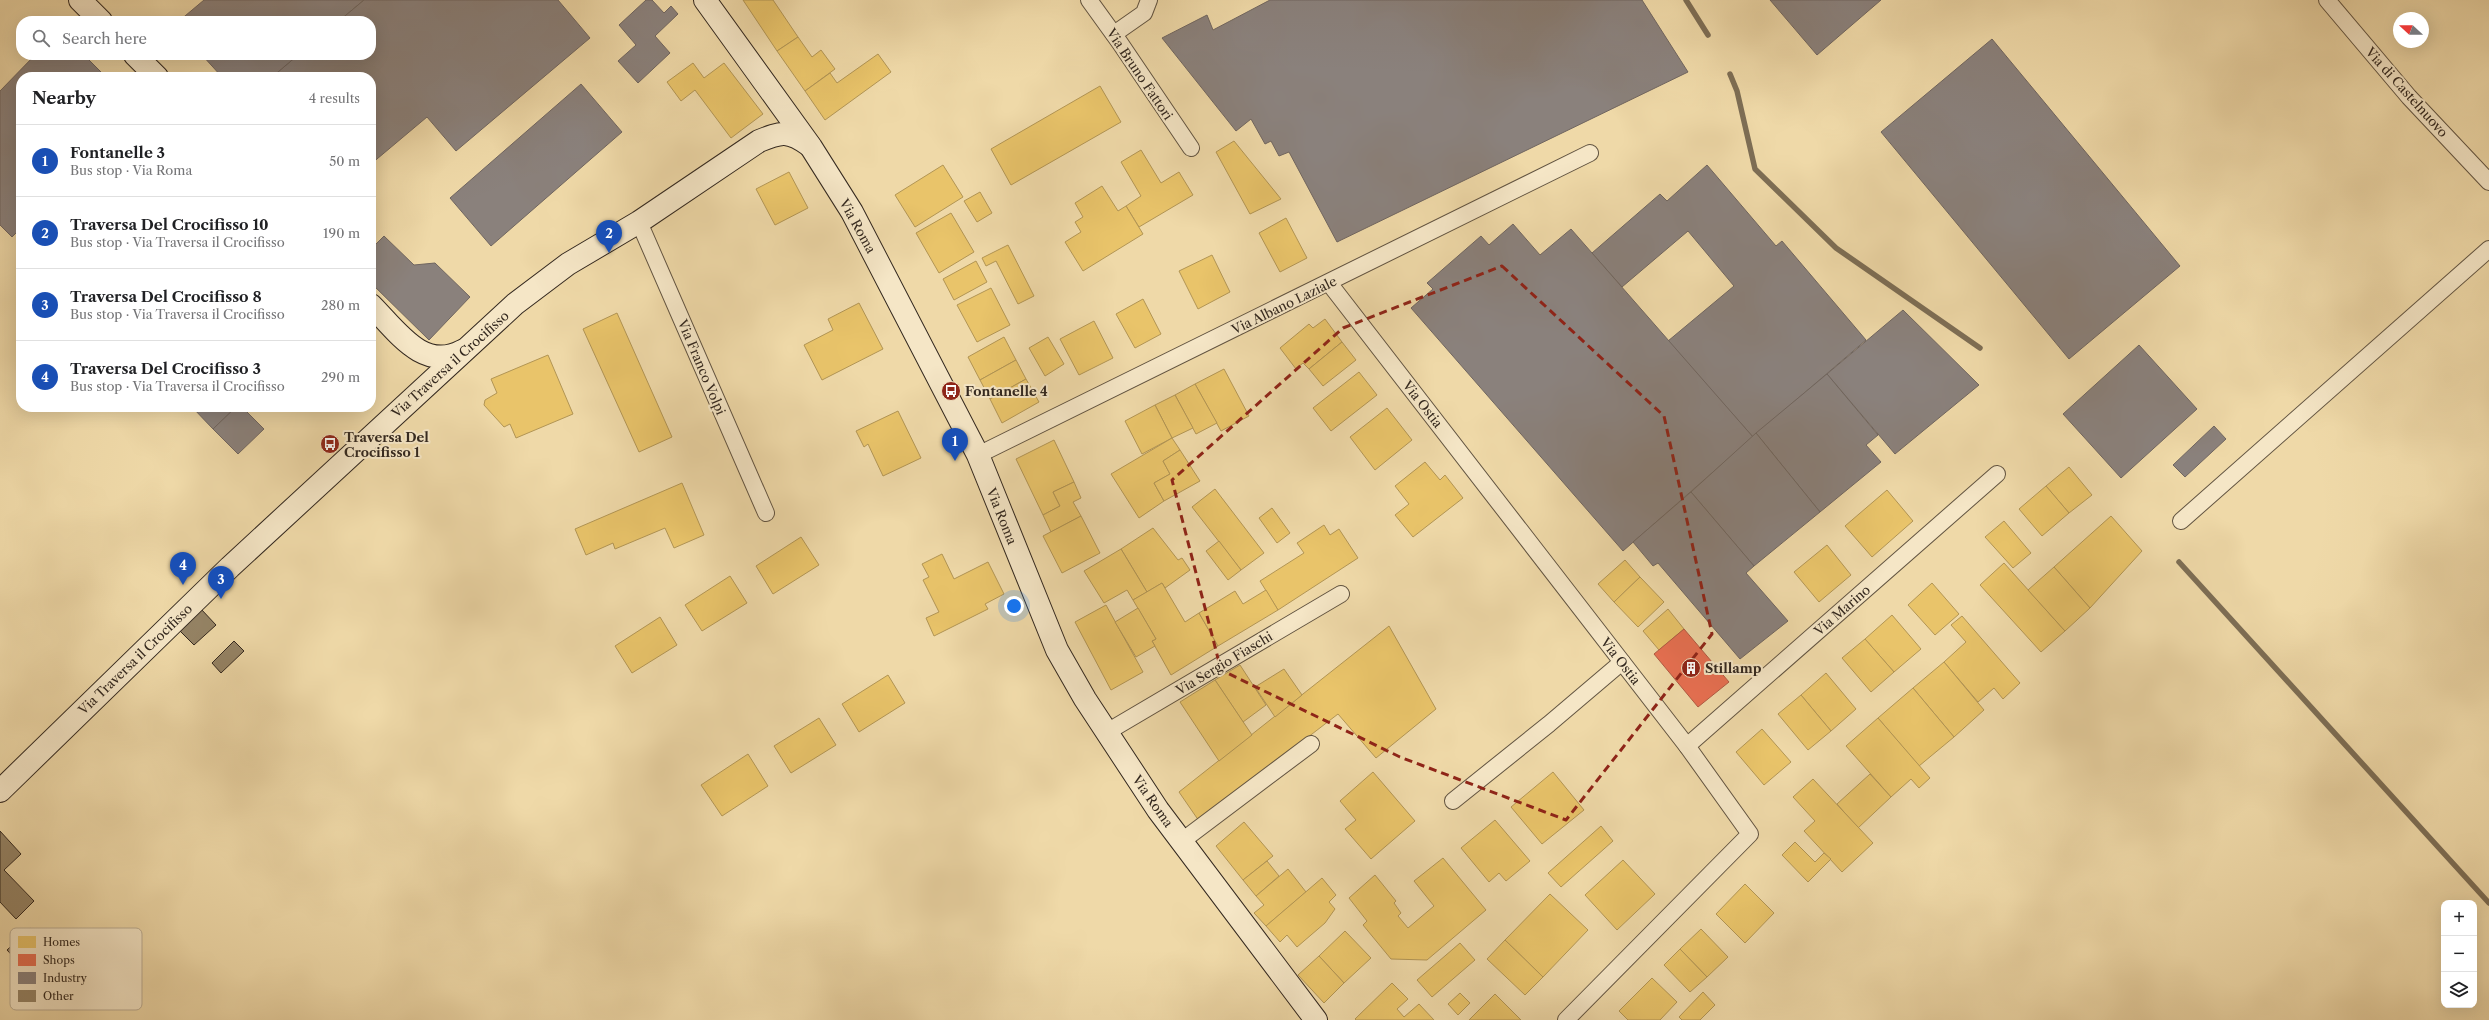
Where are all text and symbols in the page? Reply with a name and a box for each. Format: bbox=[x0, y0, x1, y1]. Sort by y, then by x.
north arrow bbox=[2393, 12, 2429, 48]
search box bbox=[16, 16, 376, 60]
street label: Via Bruno Fattori bbox=[1103, 24, 1177, 123]
icon: search bbox=[30, 27, 52, 49]
text: Search here bbox=[62, 29, 147, 48]
street label: Via di Castelnuovo bbox=[2362, 43, 2452, 140]
text: Nearby bbox=[32, 88, 96, 108]
text: 4 results bbox=[309, 90, 360, 106]
text: Fontanelle 3 bbox=[70, 143, 165, 162]
text: 1 bbox=[42, 153, 48, 169]
text: 50 m bbox=[329, 153, 360, 169]
text: Bus stop · Via Roma bbox=[70, 162, 192, 178]
street label: Via Roma bbox=[836, 195, 880, 256]
text: Traversa Del Crocifisso 10 bbox=[70, 215, 269, 234]
pin: 2 bbox=[596, 220, 622, 253]
text: 2 bbox=[41, 225, 49, 241]
text: 190 m bbox=[323, 225, 360, 241]
text: Bus stop · Via Traversa il Crocifisso bbox=[70, 234, 285, 250]
street label: Via Albano Laziale bbox=[1228, 273, 1339, 338]
text: Traversa Del Crocifisso 8 bbox=[70, 287, 262, 306]
text: 3 bbox=[41, 297, 49, 313]
text: 280 m bbox=[321, 297, 360, 313]
text: Bus stop · Via Traversa il Crocifisso bbox=[70, 306, 285, 322]
street label: Via Traversa il Crocifisso bbox=[387, 307, 512, 422]
street label: Via Franco Volpi bbox=[674, 316, 729, 417]
text: Traversa Del Crocifisso 3 bbox=[70, 359, 261, 378]
text: 4 bbox=[41, 369, 49, 385]
text: 290 m bbox=[321, 369, 360, 385]
street label: Via Ostia bbox=[1399, 376, 1446, 431]
text: Bus stop · Via Traversa il Crocifisso bbox=[70, 378, 285, 394]
bus stop icon: Fontanelle 4 bbox=[940, 380, 962, 402]
place label: Fontanelle 4 bbox=[965, 383, 1048, 399]
pin: 1 bbox=[942, 428, 968, 461]
place label: Traversa Del Crocifisso 1 bbox=[344, 429, 429, 460]
bus stop icon: Traversa Del Crocifisso 1 bbox=[319, 433, 341, 455]
street label: Via Roma bbox=[983, 484, 1021, 547]
pin: 4 bbox=[170, 552, 196, 585]
pin: 3 bbox=[208, 566, 234, 599]
street label: Via Marino bbox=[1810, 581, 1873, 639]
your location bbox=[1004, 596, 1024, 616]
street label: Via Traversa il Crocifisso bbox=[74, 600, 195, 718]
street label: Via Sergio Fiaschi bbox=[1172, 628, 1275, 699]
street label: Via Ostia bbox=[1597, 633, 1644, 688]
building icon: Stillamp bbox=[1680, 657, 1702, 679]
place label: Stillamp bbox=[1705, 660, 1762, 676]
street label: Via Roma bbox=[1129, 771, 1177, 830]
map controls bbox=[2441, 900, 2477, 1008]
button: + bbox=[2441, 900, 2477, 936]
legend bbox=[10, 928, 142, 1010]
text: Homes bbox=[43, 935, 80, 949]
button: − bbox=[2441, 936, 2477, 972]
text: Shops bbox=[43, 953, 75, 967]
text: Industry bbox=[43, 971, 88, 985]
button: layers bbox=[2441, 972, 2477, 1008]
text: Other bbox=[43, 989, 74, 1003]

